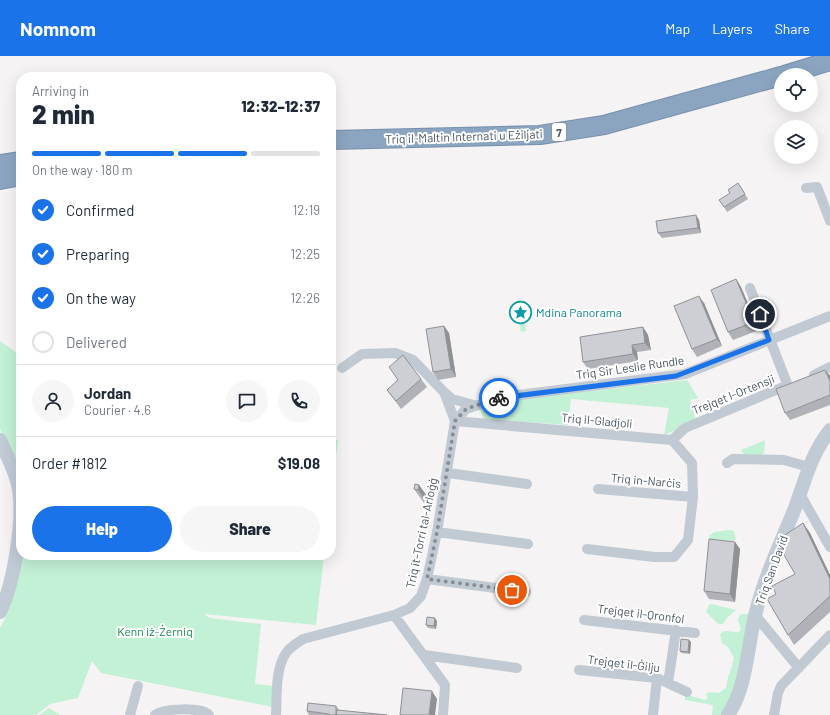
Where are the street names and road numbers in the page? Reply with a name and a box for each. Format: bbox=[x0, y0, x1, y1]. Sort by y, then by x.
road number: 7 bbox=[552, 123, 566, 141]
street label: Triq il-Maltin Internati u Eżiljati bbox=[385, 126, 543, 146]
street label: Triq Sir Leslie Rundle bbox=[575, 352, 685, 382]
street label: Trejqet l-Ortensji bbox=[690, 371, 776, 417]
street label: Triq il-Gladjoli bbox=[561, 410, 633, 430]
street label: Triq in-Narċis bbox=[610, 470, 682, 490]
street label: Triq it-Torri tal-Arloġġ bbox=[402, 477, 440, 589]
street label: Triq San David bbox=[752, 533, 790, 607]
street label: Trejqet il-Qronfol bbox=[597, 601, 685, 625]
street label: Trejqet il-Ġilju bbox=[587, 652, 661, 674]

